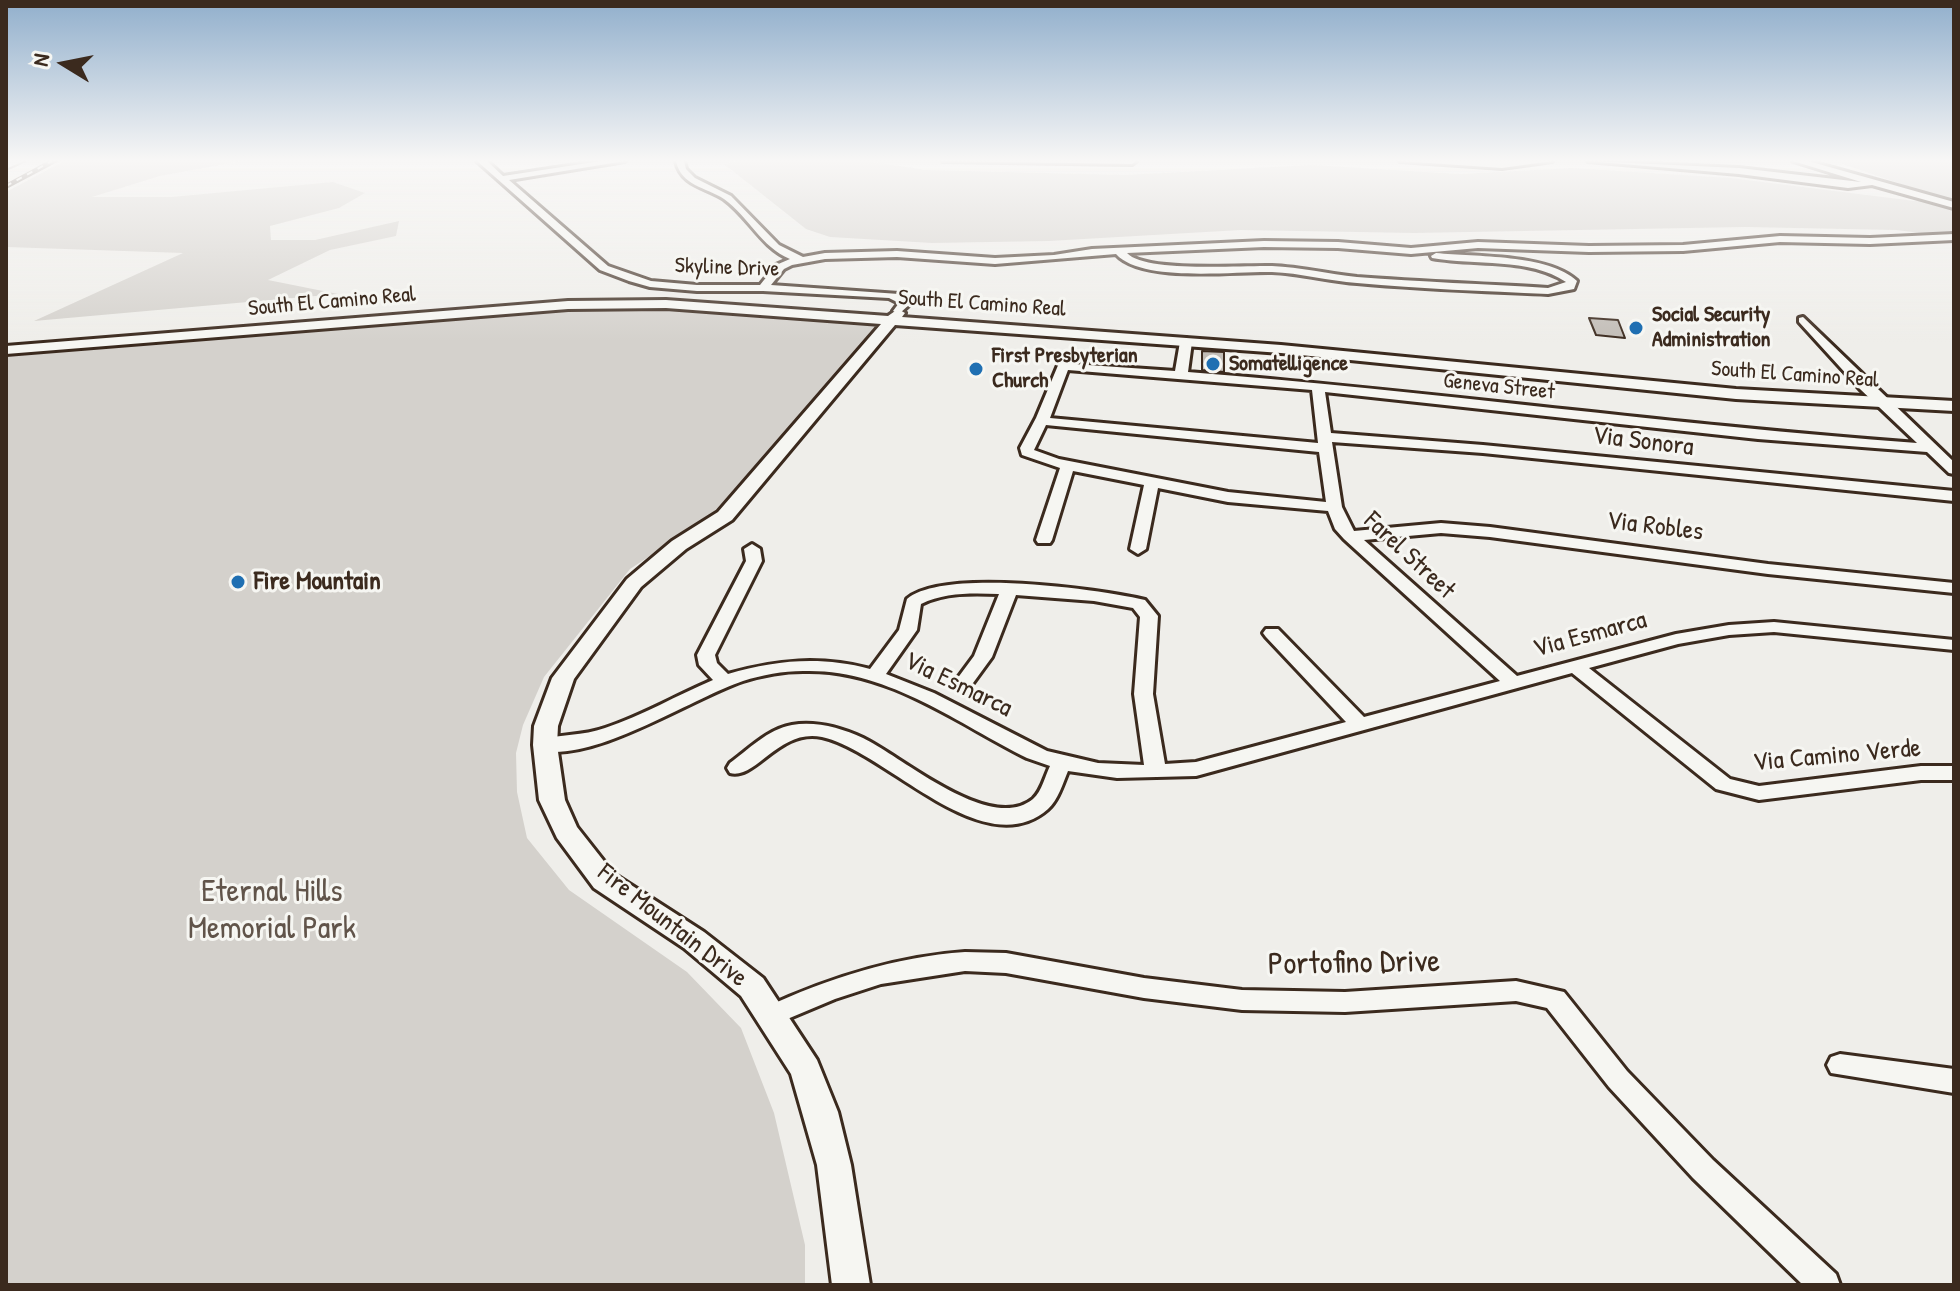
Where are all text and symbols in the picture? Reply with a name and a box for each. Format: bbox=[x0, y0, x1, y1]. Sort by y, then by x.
north arrow bbox=[24, 24, 104, 104]
text: N bbox=[25, 51, 56, 68]
street label: Skyline Drive bbox=[674, 253, 780, 283]
street label: South El Camino Real bbox=[247, 282, 417, 322]
street label: South El Camino Real bbox=[897, 285, 1067, 323]
place label: Social Security Administration bbox=[1652, 302, 1771, 354]
marker: Social Security Administration bbox=[1627, 319, 1645, 337]
place label: First Presbyterian Church bbox=[992, 343, 1138, 394]
place label: Somatelligence bbox=[1229, 351, 1348, 377]
marker: Somatelligence bbox=[1204, 355, 1222, 373]
street label: South El Camino Real bbox=[1710, 356, 1880, 394]
marker: First Presbyterian Church bbox=[967, 360, 985, 378]
street label: Geneva Street bbox=[1442, 368, 1556, 406]
street label: Via Sonora bbox=[1591, 420, 1695, 464]
street label: Farel Street bbox=[1357, 506, 1461, 606]
street label: Via Robles bbox=[1605, 506, 1705, 548]
place label: Fire Mountain bbox=[254, 566, 381, 598]
marker: Fire Mountain bbox=[229, 573, 247, 591]
street label: Via Esmarca bbox=[1530, 605, 1650, 665]
street label: Via Esmarca bbox=[899, 645, 1017, 725]
street label: Via Camino Verde bbox=[1752, 733, 1922, 779]
street label: Fire Mountain Drive bbox=[591, 858, 753, 994]
park label: Eternal Hills Memorial Park bbox=[188, 873, 356, 948]
street label: Portofino Drive bbox=[1268, 943, 1440, 985]

